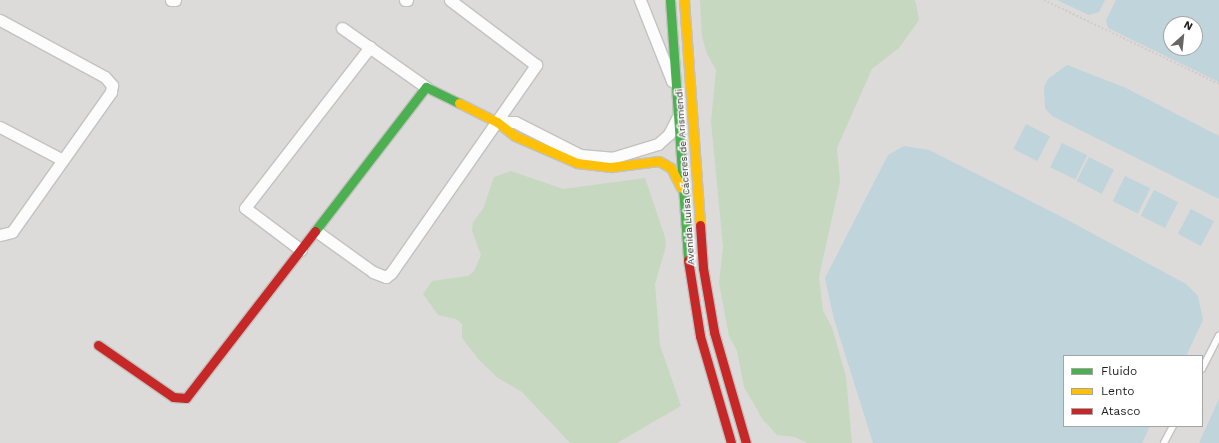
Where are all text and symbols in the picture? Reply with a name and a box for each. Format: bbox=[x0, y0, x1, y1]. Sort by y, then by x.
north arrow bbox=[1163, 16, 1203, 56]
text: N bbox=[1182, 18, 1195, 33]
street label: Avenida Luisa Cáceres de Arismendi bbox=[673, 88, 697, 266]
legend bbox=[1063, 355, 1203, 427]
text: Fluido bbox=[1101, 364, 1137, 378]
text: Lento bbox=[1101, 384, 1135, 398]
text: Atasco bbox=[1101, 404, 1141, 418]

